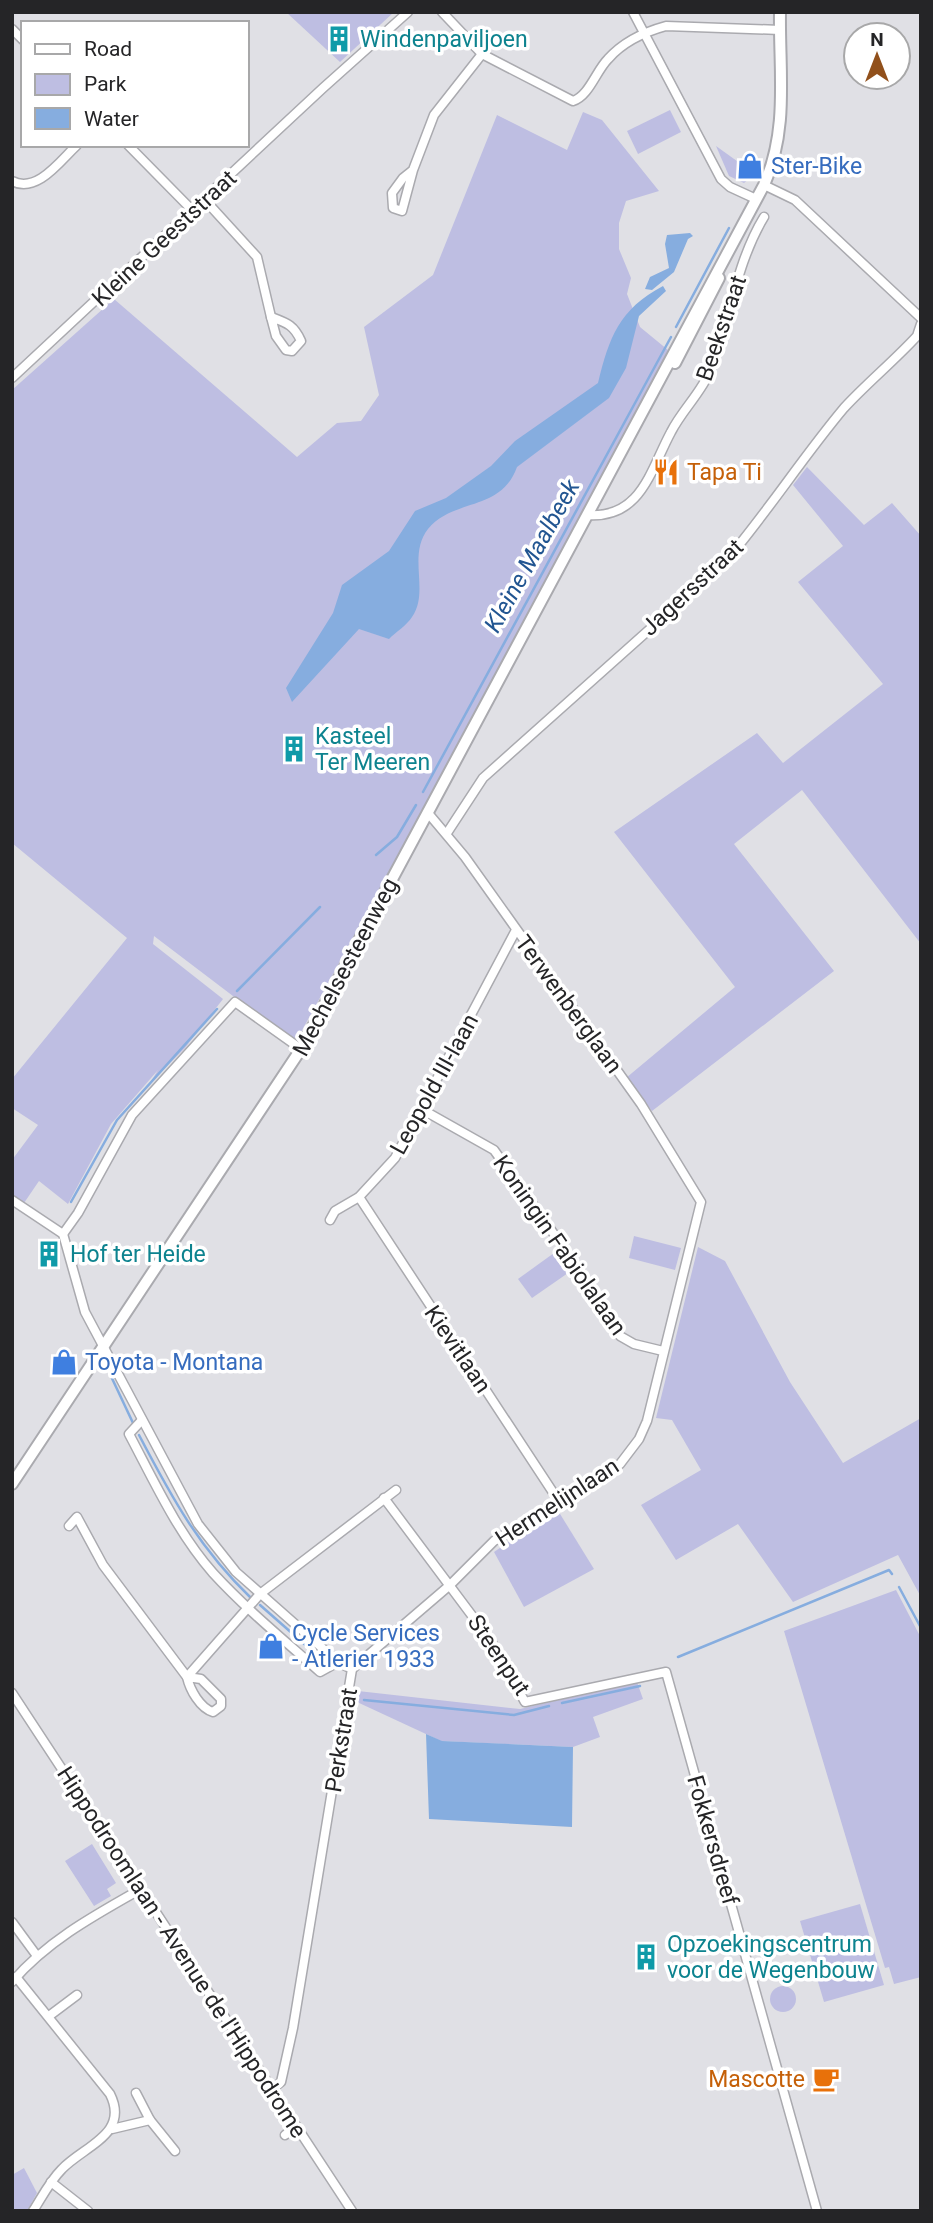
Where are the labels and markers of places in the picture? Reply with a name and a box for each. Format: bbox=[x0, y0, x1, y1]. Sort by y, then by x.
building icon: Windenpaviljoen bbox=[324, 24, 354, 54]
place label: Windenpaviljoen bbox=[360, 26, 528, 53]
shop icon: Ster-Bike bbox=[735, 151, 765, 181]
place label: Ster-Bike bbox=[771, 153, 862, 180]
restaurant icon: Tapa Ti bbox=[651, 457, 681, 487]
place label: Tapa Ti bbox=[687, 459, 762, 486]
place label: Kasteel Ter Meeren bbox=[315, 723, 430, 776]
building icon: Kasteel Ter Meeren bbox=[279, 734, 309, 764]
building icon: Hof ter Heide bbox=[34, 1239, 64, 1269]
place label: Hof ter Heide bbox=[70, 1241, 206, 1268]
shop icon: Toyota - Montana bbox=[49, 1347, 79, 1377]
place label: Toyota - Montana bbox=[85, 1349, 263, 1376]
place label: Cycle Services - Atlerier 1933 bbox=[292, 1620, 440, 1673]
shop icon: Cycle Services - Atlerier 1933 bbox=[256, 1631, 286, 1661]
place label: Opzoekingscentrum voor de Wegenbouw bbox=[667, 1931, 875, 1984]
building icon: Opzoekingscentrum voor de Wegenbouw bbox=[631, 1942, 661, 1972]
cafe icon: Mascotte bbox=[811, 2064, 841, 2094]
place label: Mascotte bbox=[708, 2066, 805, 2093]

